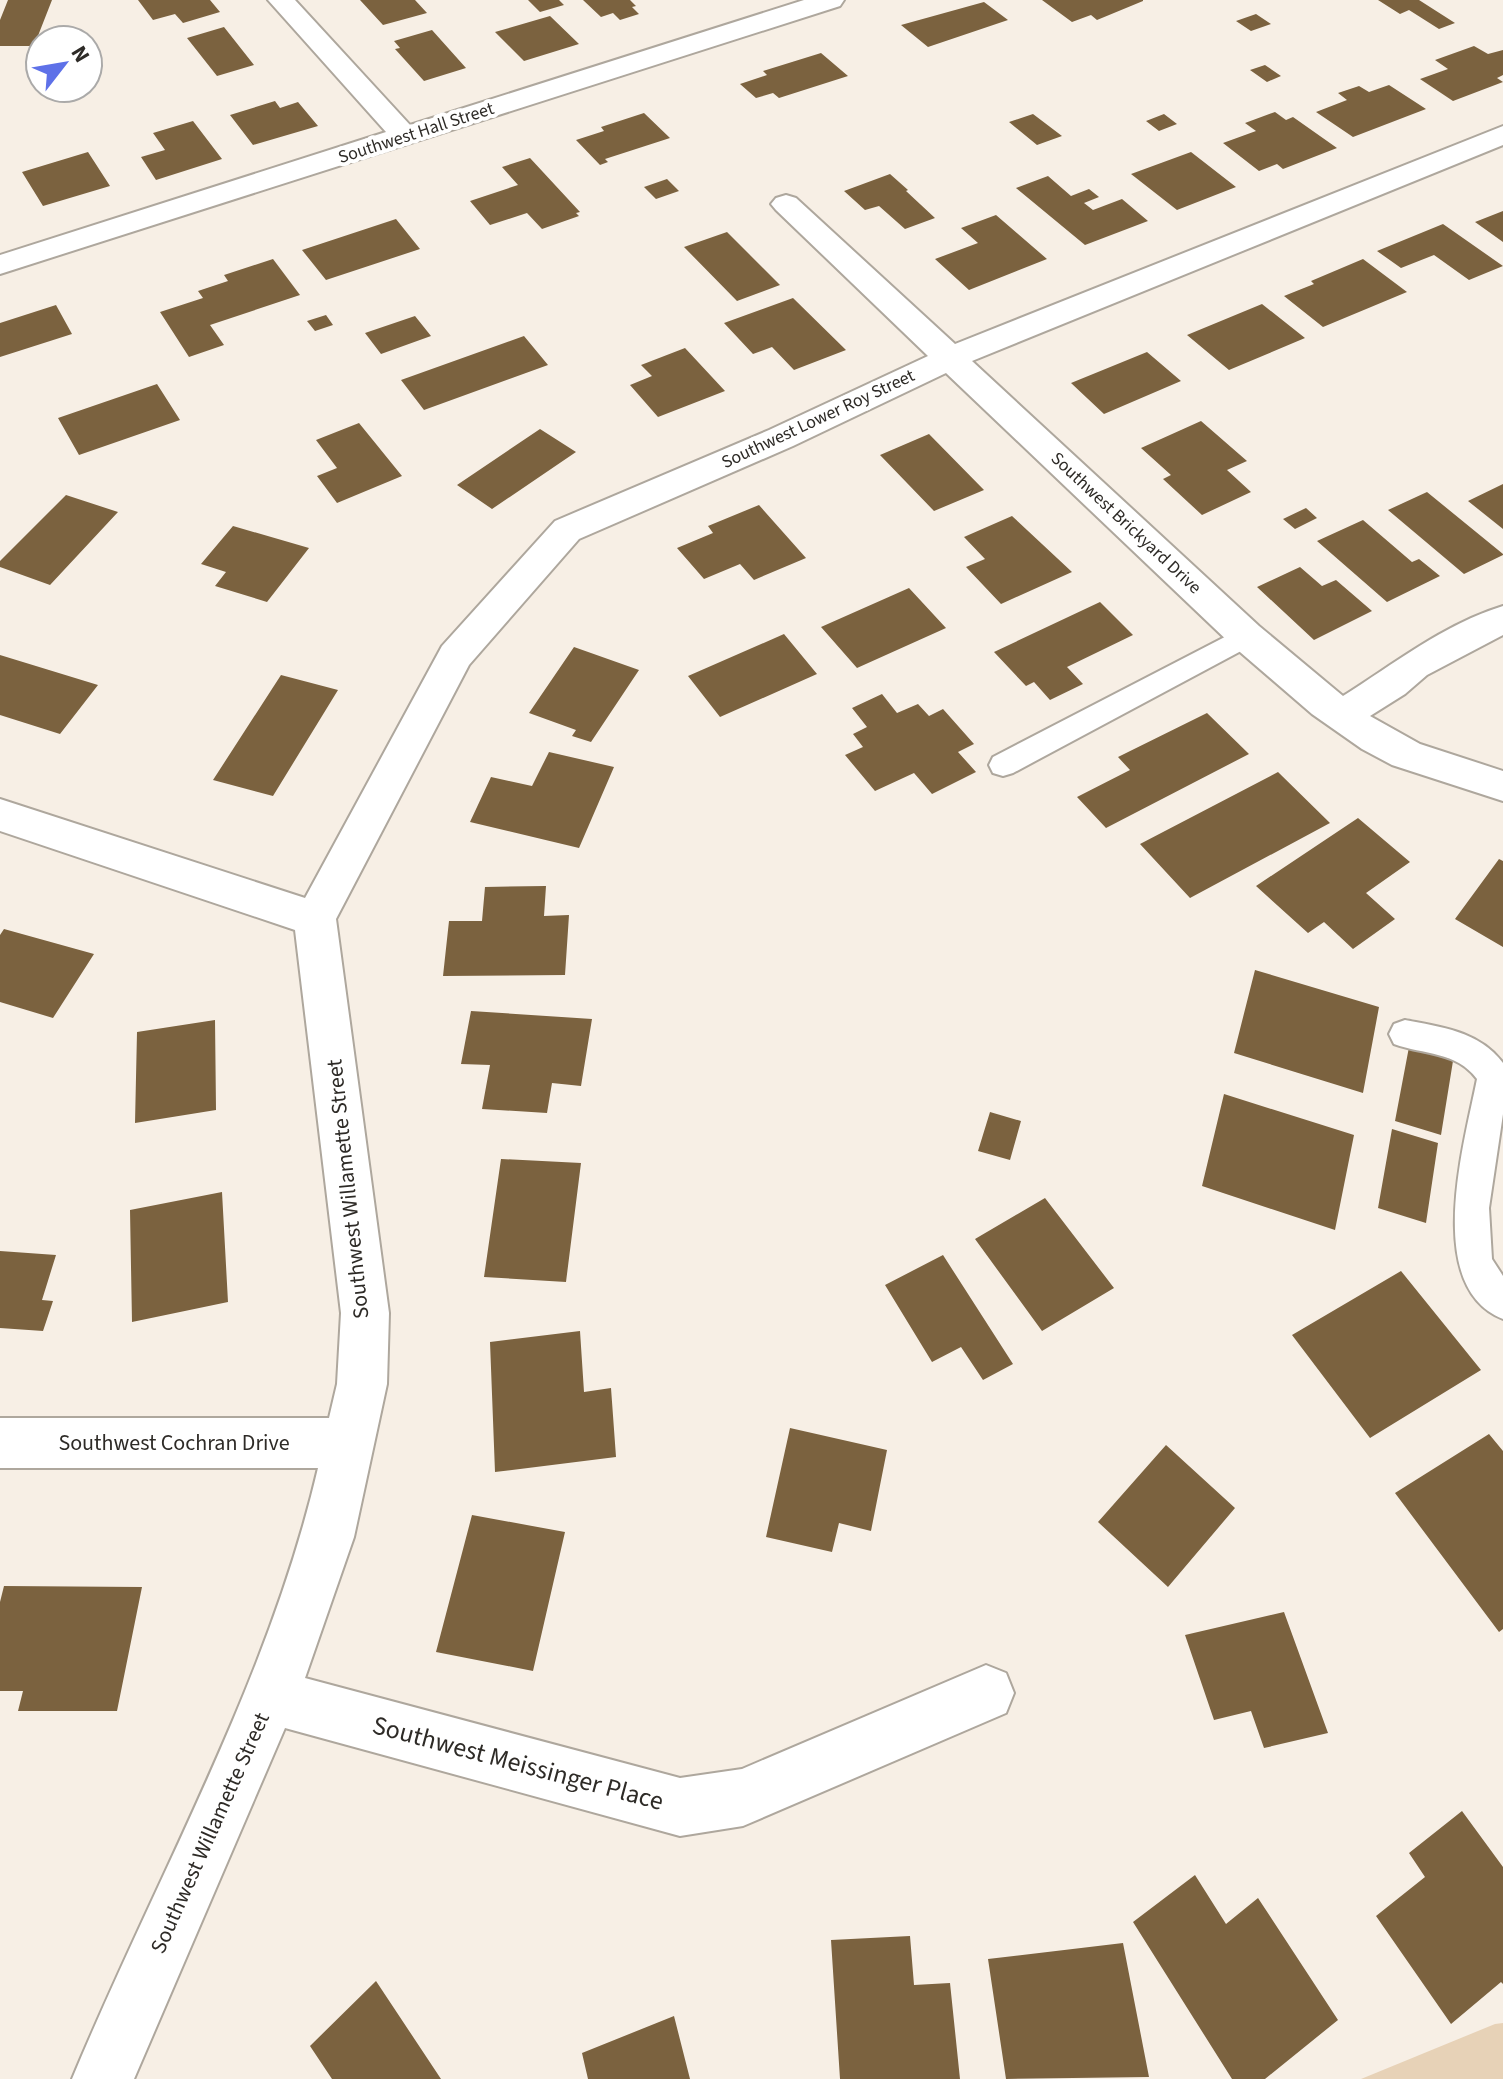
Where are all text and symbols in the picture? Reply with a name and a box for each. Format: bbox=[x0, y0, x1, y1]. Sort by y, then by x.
north arrow bbox=[24, 24, 104, 104]
text: N bbox=[63, 40, 98, 69]
street label: Southwest Hall Street bbox=[335, 96, 497, 170]
street label: Southwest Lower Roy Street bbox=[717, 363, 919, 475]
street label: Southwest Brickyard Drive bbox=[1045, 446, 1207, 600]
street label: Southwest Willamette Street bbox=[318, 1057, 378, 1320]
street label: Southwest Cochran Drive bbox=[58, 1427, 290, 1459]
street label: Southwest Meissinger Place bbox=[368, 1706, 668, 1820]
street label: Southwest Willamette Street bbox=[142, 1707, 278, 1959]

